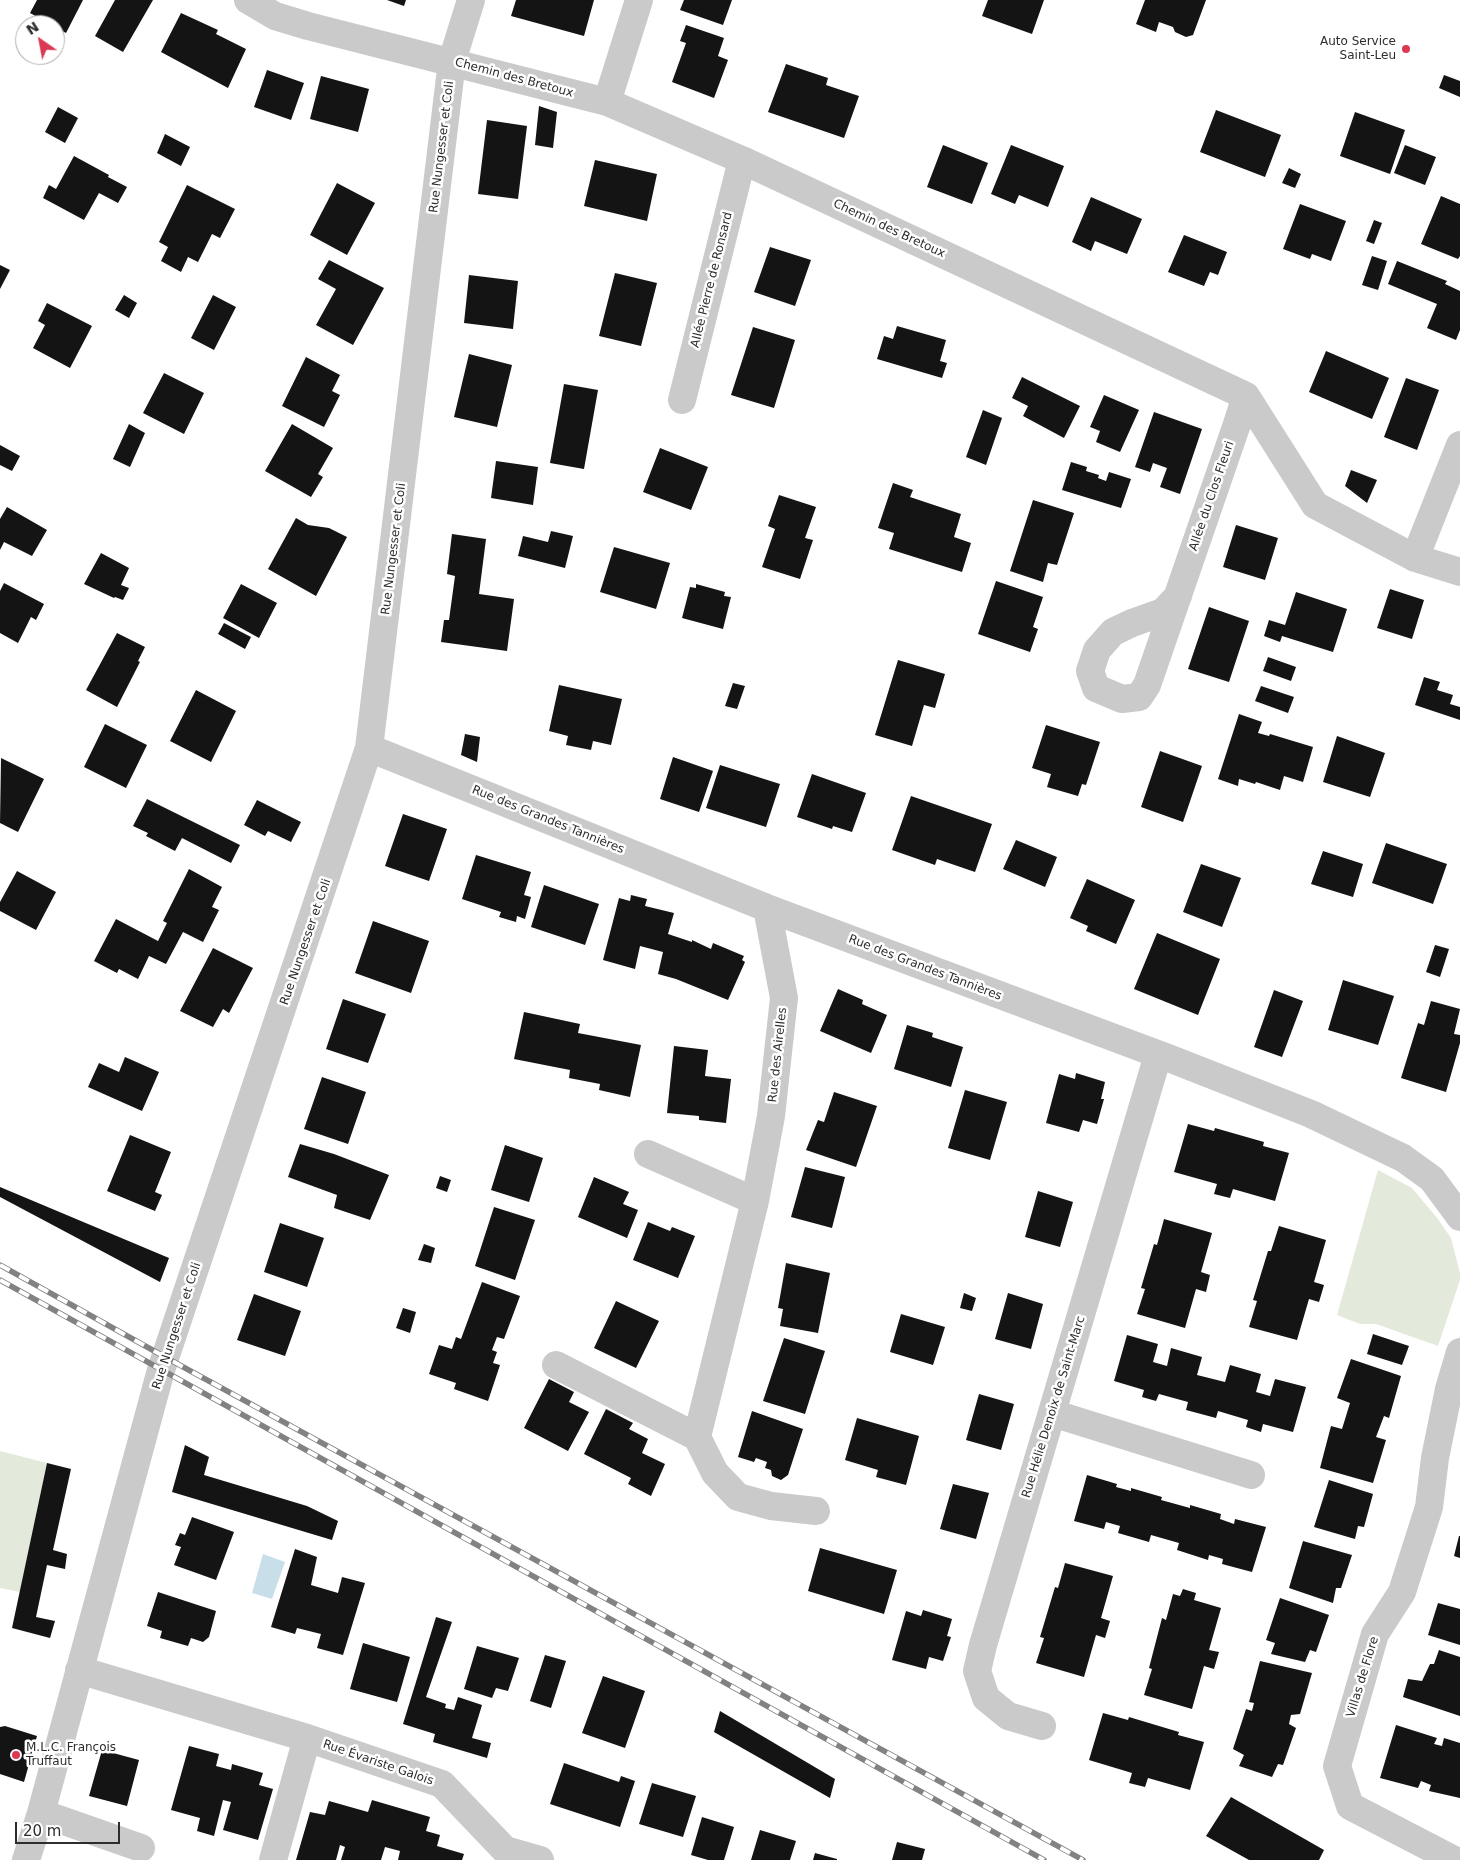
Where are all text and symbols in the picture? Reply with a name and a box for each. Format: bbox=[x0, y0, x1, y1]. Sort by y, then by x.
north arrow bbox=[15, 15, 65, 65]
text: N bbox=[23, 18, 42, 38]
place label: Auto Service Saint-Leu bbox=[1320, 35, 1396, 63]
marker: Auto Service Saint-Leu bbox=[1400, 43, 1412, 55]
street label: Chemin des Bretoux bbox=[453, 55, 575, 101]
street label: Rue Nungesser et Coli bbox=[427, 80, 457, 214]
street label: Chemin des Bretoux bbox=[831, 197, 947, 261]
street label: Allée Pierre de Ronsard bbox=[688, 211, 736, 349]
street label: Allée du Clos Fleuri bbox=[1186, 439, 1238, 553]
street label: Rue Nungesser et Coli bbox=[379, 482, 409, 616]
street label: Rue des Grandes Tannières bbox=[470, 783, 626, 857]
street label: Rue Nungesser et Coli bbox=[278, 877, 334, 1007]
street label: Rue des Grandes Tannières bbox=[846, 932, 1004, 1004]
street label: Rue des Airelles bbox=[766, 1007, 790, 1103]
street label: Rue Nungesser et Coli bbox=[150, 1261, 204, 1391]
street label: Rue Hélie Denoix de Saint-Marc bbox=[1019, 1314, 1089, 1500]
street label: Villas de Flore bbox=[1344, 1635, 1382, 1719]
street label: Rue Évariste Galois bbox=[321, 1737, 435, 1789]
place label: M.L.C. François Truffaut bbox=[26, 1741, 116, 1769]
marker: M.L.C. François Truffaut bbox=[10, 1749, 22, 1761]
scale bar bbox=[18, 1812, 122, 1844]
text: 20 m bbox=[23, 1822, 61, 1840]

